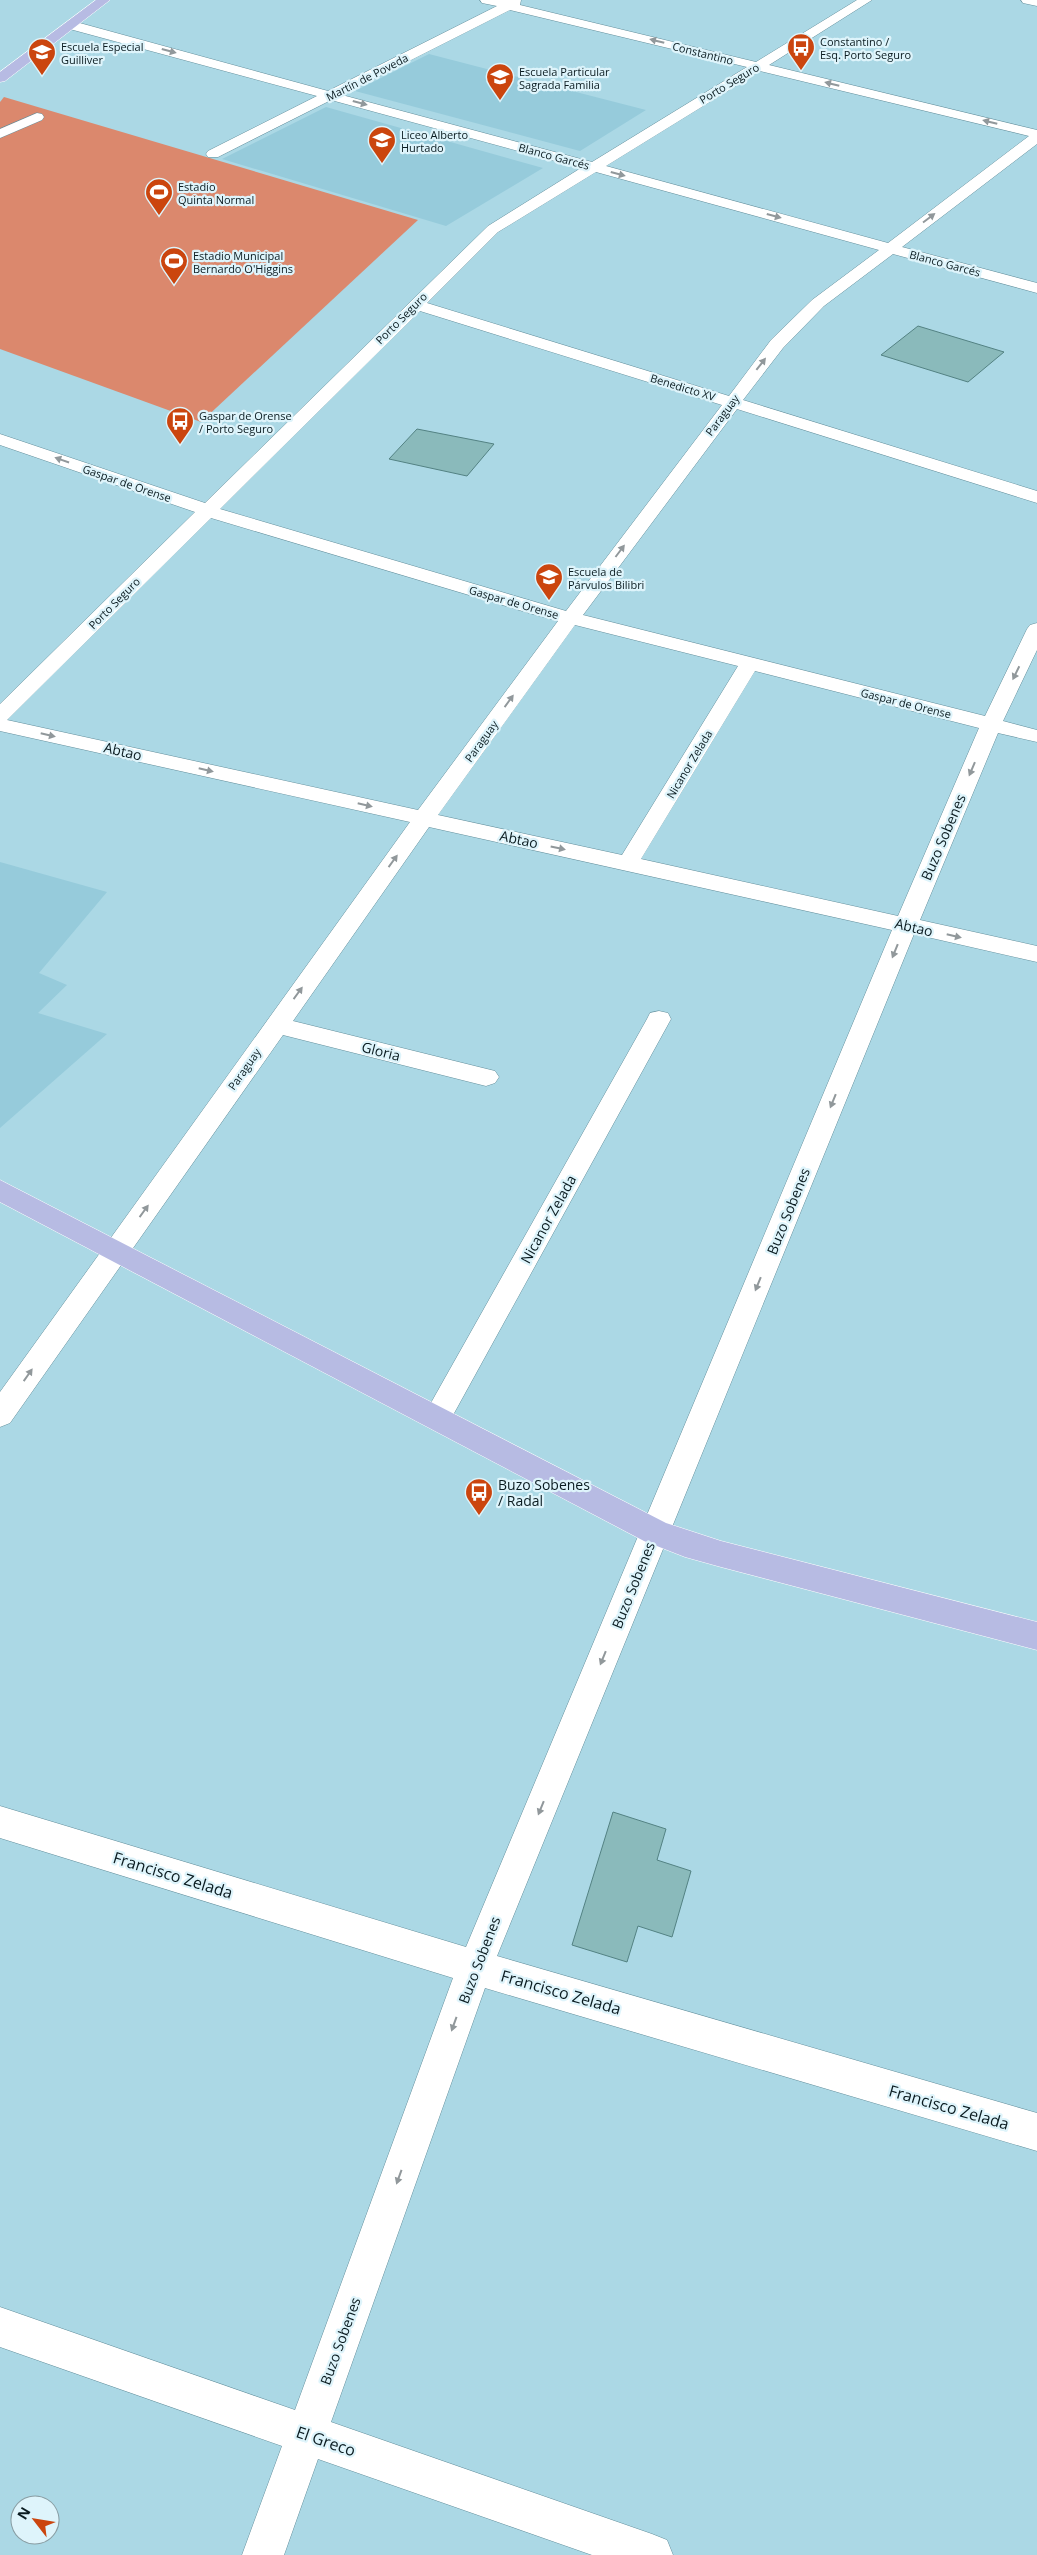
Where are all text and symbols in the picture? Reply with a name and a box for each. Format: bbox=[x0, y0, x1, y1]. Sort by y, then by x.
bus stop icon: Constantino / Esq. Porto Seguro bbox=[786, 32, 816, 71]
place label: Constantino / Esq. Porto Seguro bbox=[820, 34, 911, 62]
school or university icon: Escuela Especial Guilliver bbox=[27, 37, 57, 76]
one-way arrow bbox=[649, 37, 664, 45]
street label: Constantino bbox=[671, 38, 735, 68]
place label: Escuela Especial Guilliver bbox=[61, 39, 144, 67]
one-way arrow bbox=[162, 47, 177, 55]
street label: Martín de Poveda bbox=[323, 50, 411, 104]
street label: Porto Seguro bbox=[696, 59, 762, 107]
school or university icon: Escuela Particular Sagrada Familia bbox=[485, 62, 515, 101]
place label: Escuela Particular Sagrada Familia bbox=[519, 64, 610, 92]
one-way arrow bbox=[824, 80, 839, 88]
one-way arrow bbox=[352, 99, 367, 107]
one-way arrow bbox=[982, 118, 997, 126]
school or university icon: Liceo Alberto Hurtado bbox=[367, 125, 397, 164]
place label: Liceo Alberto Hurtado bbox=[401, 127, 468, 155]
street label: Blanco Garcés bbox=[517, 139, 591, 173]
one-way arrow bbox=[610, 170, 625, 178]
sports icon: Estadio Quinta Normal bbox=[144, 177, 174, 216]
place label: Estadio Quinta Normal bbox=[178, 179, 254, 207]
one-way arrow bbox=[767, 213, 782, 221]
one-way arrow bbox=[922, 213, 935, 224]
sports icon: Estadio Municipal Bernardo O'Higgins bbox=[159, 246, 189, 285]
street label: Blanco Garcés bbox=[908, 246, 982, 280]
place label: Estadio Municipal Bernardo O'Higgins bbox=[193, 248, 293, 276]
street label: Porto Seguro bbox=[372, 289, 430, 347]
one-way arrow bbox=[756, 357, 766, 371]
street label: Benedicto XV bbox=[649, 370, 718, 404]
street label: Paraguay bbox=[702, 391, 743, 439]
bus stop icon: Gaspar de Orense / Porto Seguro bbox=[165, 406, 195, 445]
place label: Gaspar de Orense / Porto Seguro bbox=[199, 408, 292, 436]
one-way arrow bbox=[54, 456, 69, 464]
street label: Gaspar de Orense bbox=[81, 461, 173, 505]
one-way arrow bbox=[615, 544, 625, 558]
school or university icon: Escuela de Párvulos Bilibri bbox=[534, 562, 564, 601]
place label: Escuela de Párvulos Bilibri bbox=[568, 564, 644, 592]
street label: Porto Seguro bbox=[85, 574, 143, 632]
street label: Gaspar de Orense bbox=[467, 582, 561, 622]
one-way arrow bbox=[1012, 666, 1020, 681]
street label: Gaspar de Orense bbox=[859, 685, 953, 721]
one-way arrow bbox=[504, 695, 515, 708]
street label: Paraguay bbox=[461, 717, 501, 765]
street label: Nicanor Zelada bbox=[663, 727, 715, 801]
one-way arrow bbox=[40, 731, 55, 739]
street label: Abtao bbox=[102, 737, 144, 765]
one-way arrow bbox=[968, 762, 976, 777]
one-way arrow bbox=[199, 766, 214, 774]
street label: Buzo Sobenes bbox=[916, 791, 970, 883]
one-way arrow bbox=[357, 801, 373, 809]
street label: Abtao bbox=[498, 826, 540, 852]
one-way arrow bbox=[550, 844, 565, 852]
one-way arrow bbox=[388, 855, 399, 868]
street label: Abtao bbox=[893, 913, 935, 941]
one-way arrow bbox=[946, 932, 961, 940]
one-way arrow bbox=[891, 944, 899, 959]
one-way arrow bbox=[293, 987, 304, 1000]
street label: Gloria bbox=[360, 1037, 402, 1065]
street label: Paraguay bbox=[224, 1045, 264, 1093]
one-way arrow bbox=[829, 1094, 836, 1109]
street label: Buzo Sobenes bbox=[762, 1165, 814, 1257]
street label: Nicanor Zelada bbox=[516, 1171, 580, 1267]
one-way arrow bbox=[139, 1204, 149, 1218]
one-way arrow bbox=[753, 1277, 761, 1291]
one-way arrow bbox=[23, 1368, 33, 1382]
place label: Buzo Sobenes / Radal bbox=[498, 1475, 590, 1510]
bus stop icon: Buzo Sobenes / Radal bbox=[464, 1477, 494, 1516]
street label: Buzo Sobenes bbox=[607, 1539, 659, 1631]
one-way arrow bbox=[599, 1651, 607, 1666]
one-way arrow bbox=[536, 1801, 544, 1815]
street label: Francisco Zelada bbox=[110, 1846, 236, 1904]
street label: Buzo Sobenes bbox=[454, 1913, 504, 2006]
street label: Francisco Zelada bbox=[498, 1964, 624, 2020]
one-way arrow bbox=[450, 2017, 458, 2032]
street label: Francisco Zelada bbox=[886, 2079, 1012, 2135]
one-way arrow bbox=[395, 2170, 403, 2185]
street label: Buzo Sobenes bbox=[315, 2294, 365, 2387]
street label: El Greco bbox=[293, 2421, 359, 2461]
north arrow bbox=[10, 2495, 60, 2545]
text: N bbox=[12, 2503, 35, 2523]

